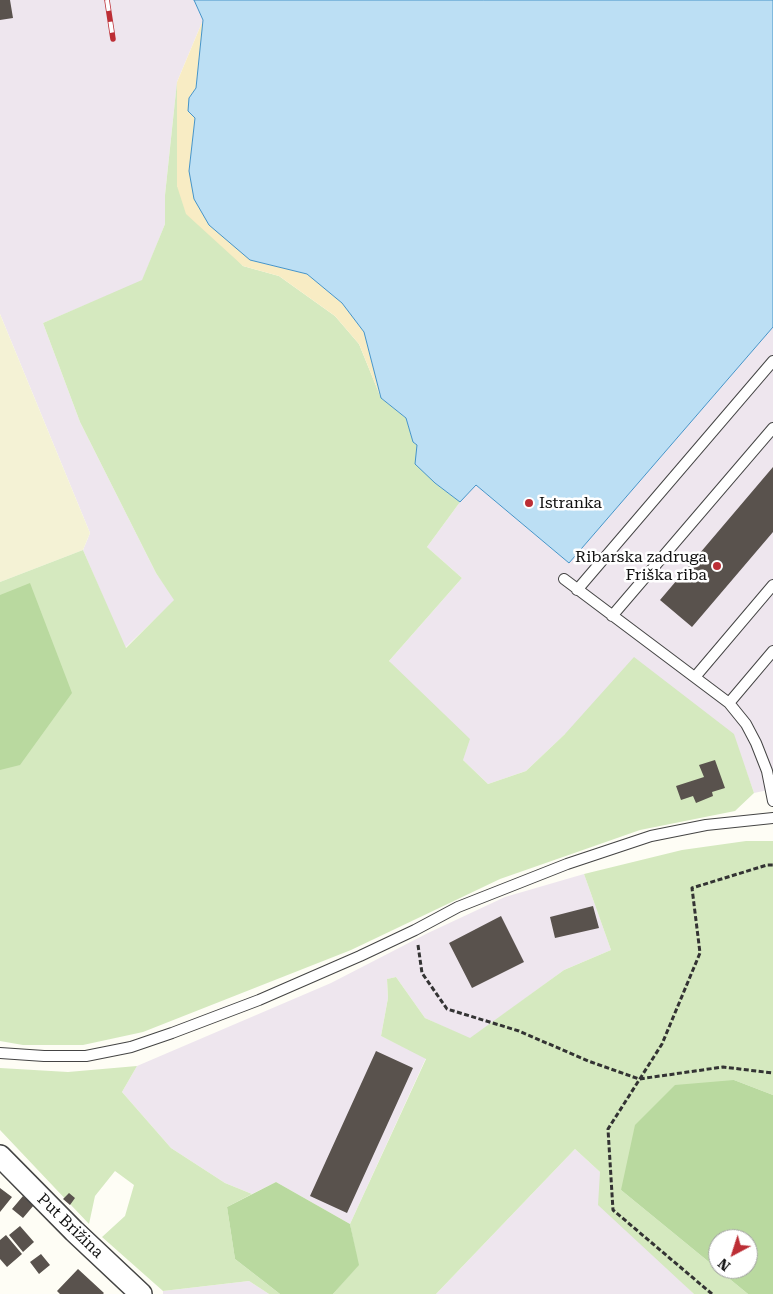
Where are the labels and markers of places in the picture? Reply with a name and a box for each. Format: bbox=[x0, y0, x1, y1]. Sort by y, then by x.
place label: Istranka bbox=[539, 493, 602, 513]
marker: Istranka bbox=[523, 497, 535, 509]
place label: Ribarska zadruga Friška riba bbox=[575, 547, 707, 585]
marker: Ribarska zadruga Friška riba bbox=[711, 560, 723, 572]

